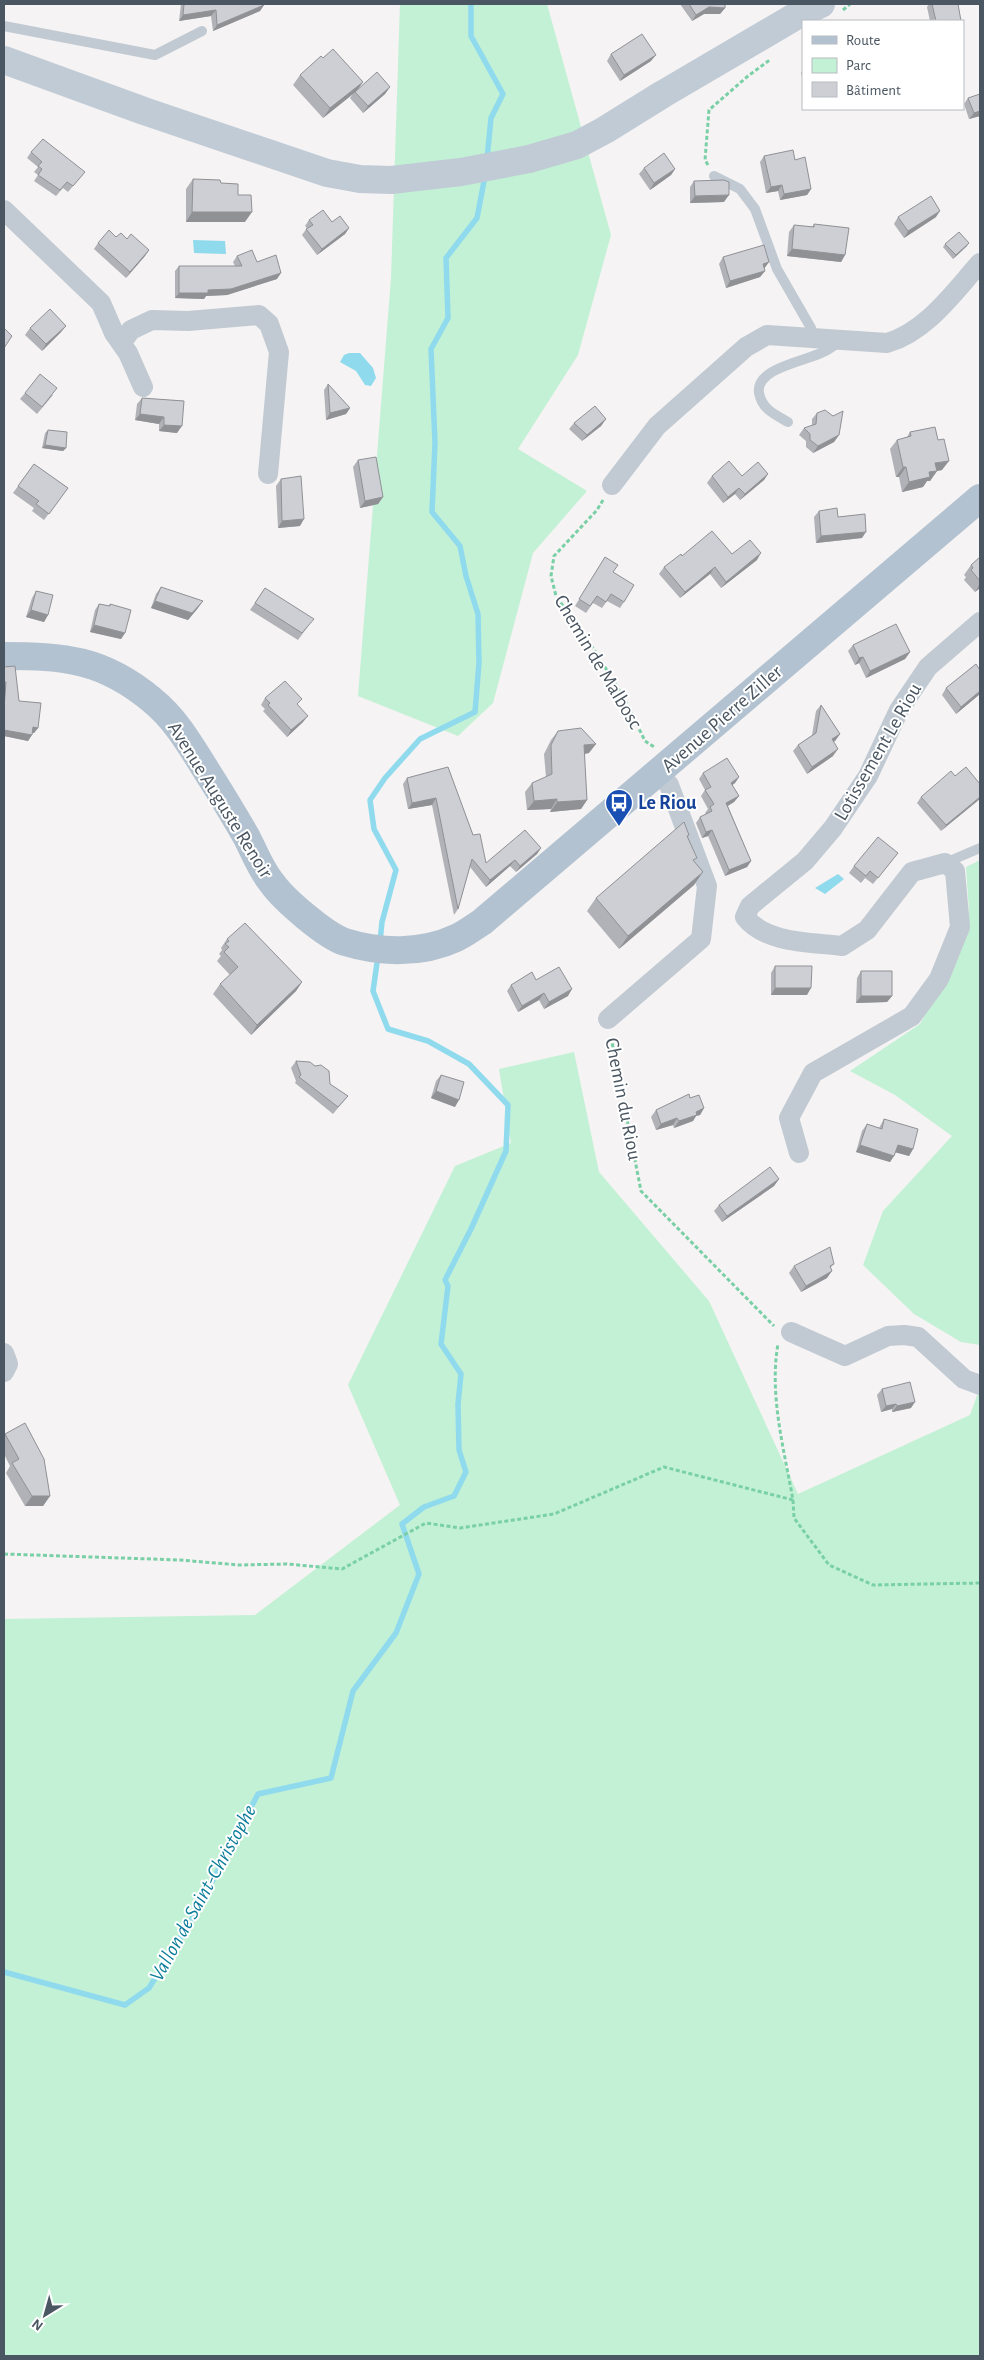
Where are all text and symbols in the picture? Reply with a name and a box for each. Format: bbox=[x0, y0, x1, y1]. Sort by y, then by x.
legend bbox=[802, 20, 964, 110]
text: Route bbox=[846, 33, 880, 48]
text: Parc bbox=[846, 58, 871, 73]
text: Bâtiment bbox=[846, 83, 901, 98]
street label: Chemin de Malbosc bbox=[550, 592, 646, 733]
street label: Avenue Pierre Ziller bbox=[658, 661, 786, 777]
street label: Lotissement Le Riou bbox=[831, 680, 925, 824]
street label: Avenue Auguste Renoir bbox=[164, 718, 276, 882]
bus stop icon: Le Riou bbox=[604, 788, 634, 827]
place label: Le Riou bbox=[638, 793, 697, 813]
street label: Chemin du Riou bbox=[601, 1036, 645, 1162]
water label: Vallon de Saint-Christophe bbox=[146, 1801, 261, 1985]
north arrow bbox=[20, 2290, 70, 2340]
text: N bbox=[30, 2316, 46, 2333]

